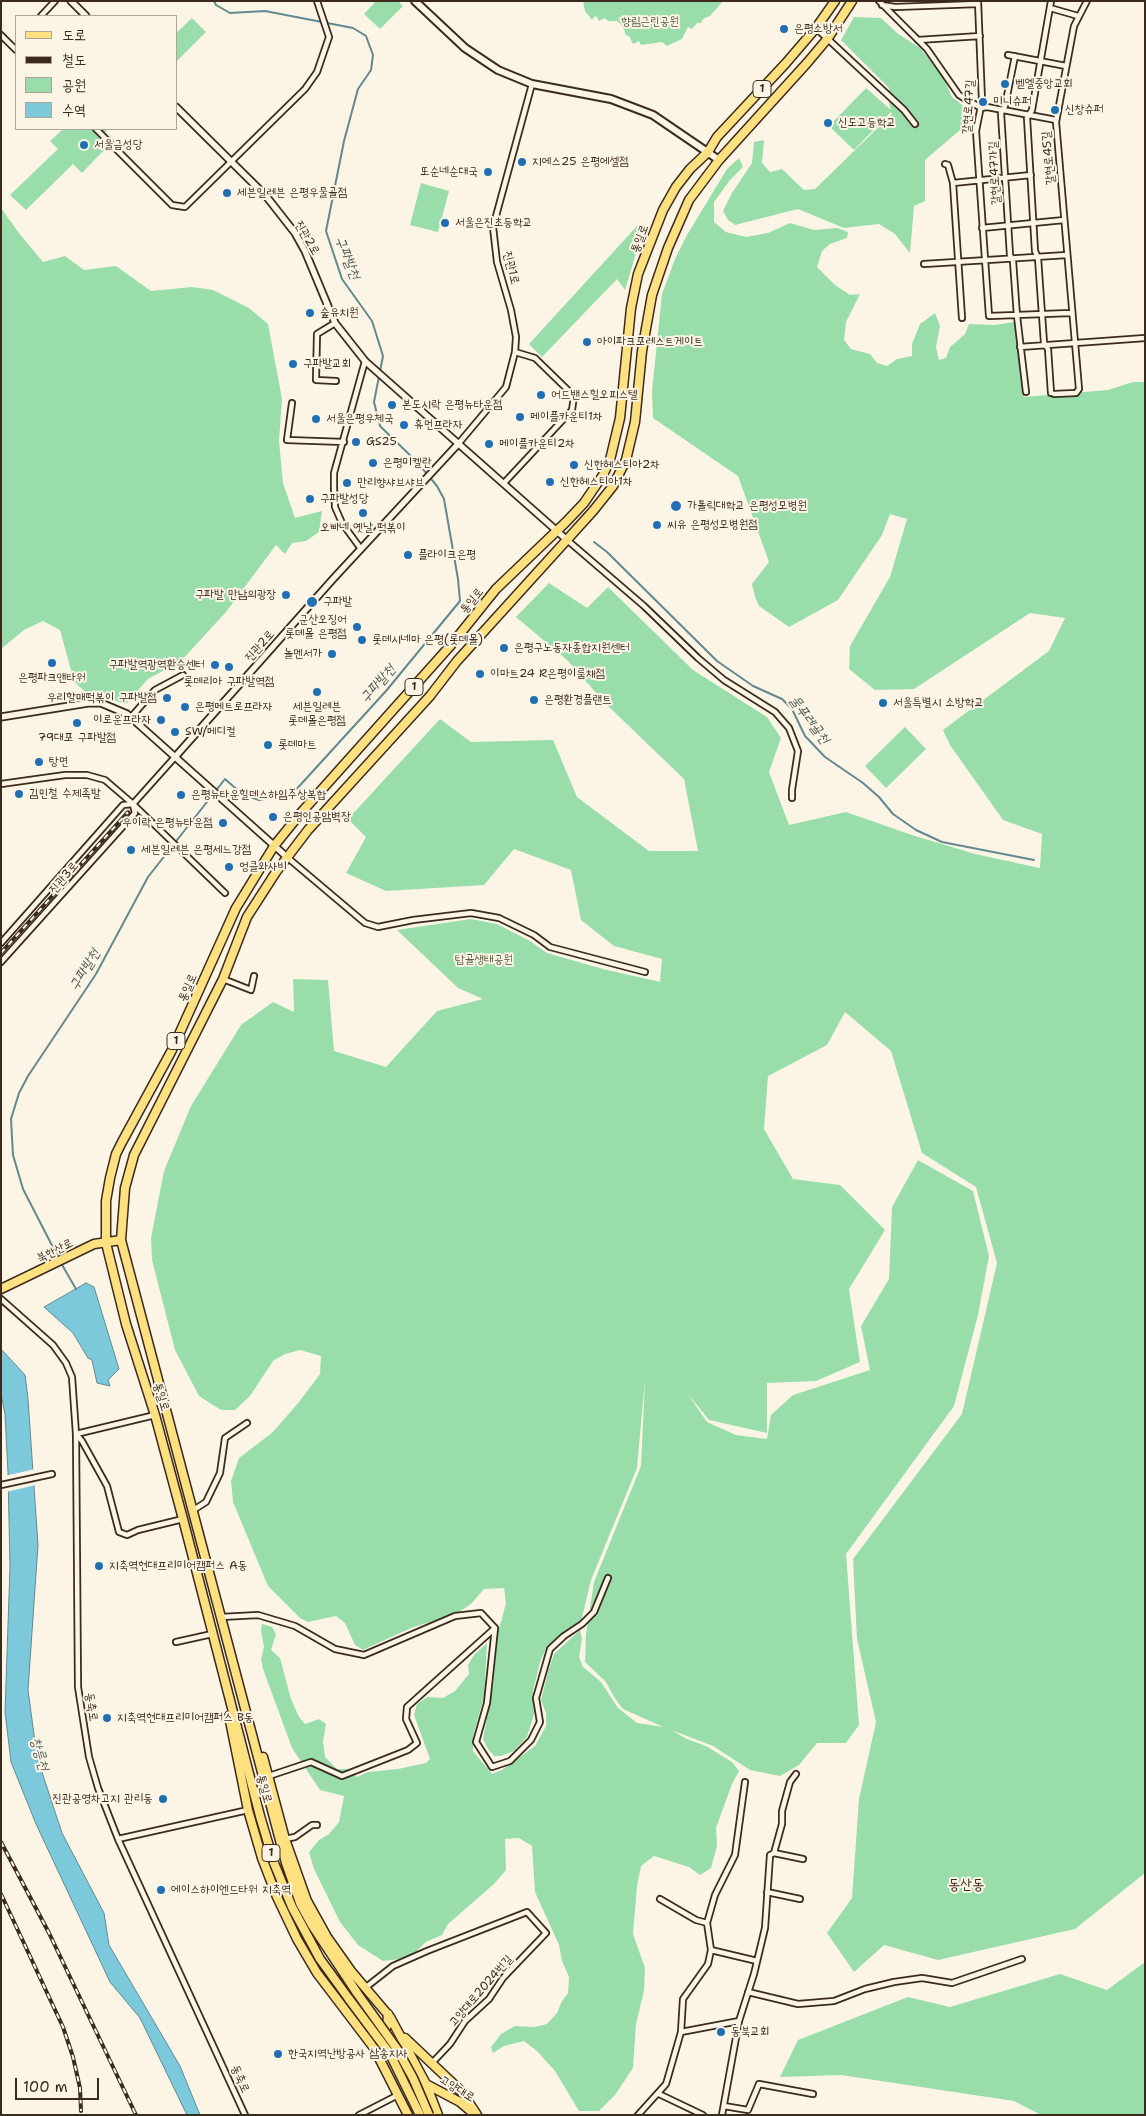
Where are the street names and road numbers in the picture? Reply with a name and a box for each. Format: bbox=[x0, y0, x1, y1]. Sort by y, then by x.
street label: 갈현로47길 bbox=[960, 79, 978, 135]
road number: 1 bbox=[753, 80, 771, 98]
street label: 갈현로45길 bbox=[1039, 130, 1059, 186]
street label: 갈현로47가길 bbox=[986, 141, 1004, 205]
street label: 진관2로 bbox=[291, 218, 323, 258]
street label: 통일로 bbox=[628, 223, 652, 255]
street label: 진관1로 bbox=[500, 250, 522, 286]
street label: 통일로 bbox=[457, 585, 487, 617]
street label: 진관2로 bbox=[242, 627, 278, 665]
road number: 1 bbox=[405, 679, 423, 696]
street label: 진관3로 bbox=[46, 859, 82, 897]
street label: 통일로 bbox=[176, 972, 200, 1004]
road number: 1 bbox=[167, 1032, 185, 1050]
street label: 북한산로 bbox=[34, 1236, 76, 1266]
street label: 통일로 bbox=[150, 1381, 172, 1413]
street label: 동축로 bbox=[82, 1692, 100, 1722]
street label: 통일로 bbox=[253, 1773, 275, 1805]
road number: 1 bbox=[262, 1845, 280, 1862]
street label: 고양대로2024번길 bbox=[446, 1952, 516, 2030]
street label: 동축로 bbox=[228, 2063, 252, 2095]
street label: 고양대로 bbox=[437, 2073, 477, 2105]

